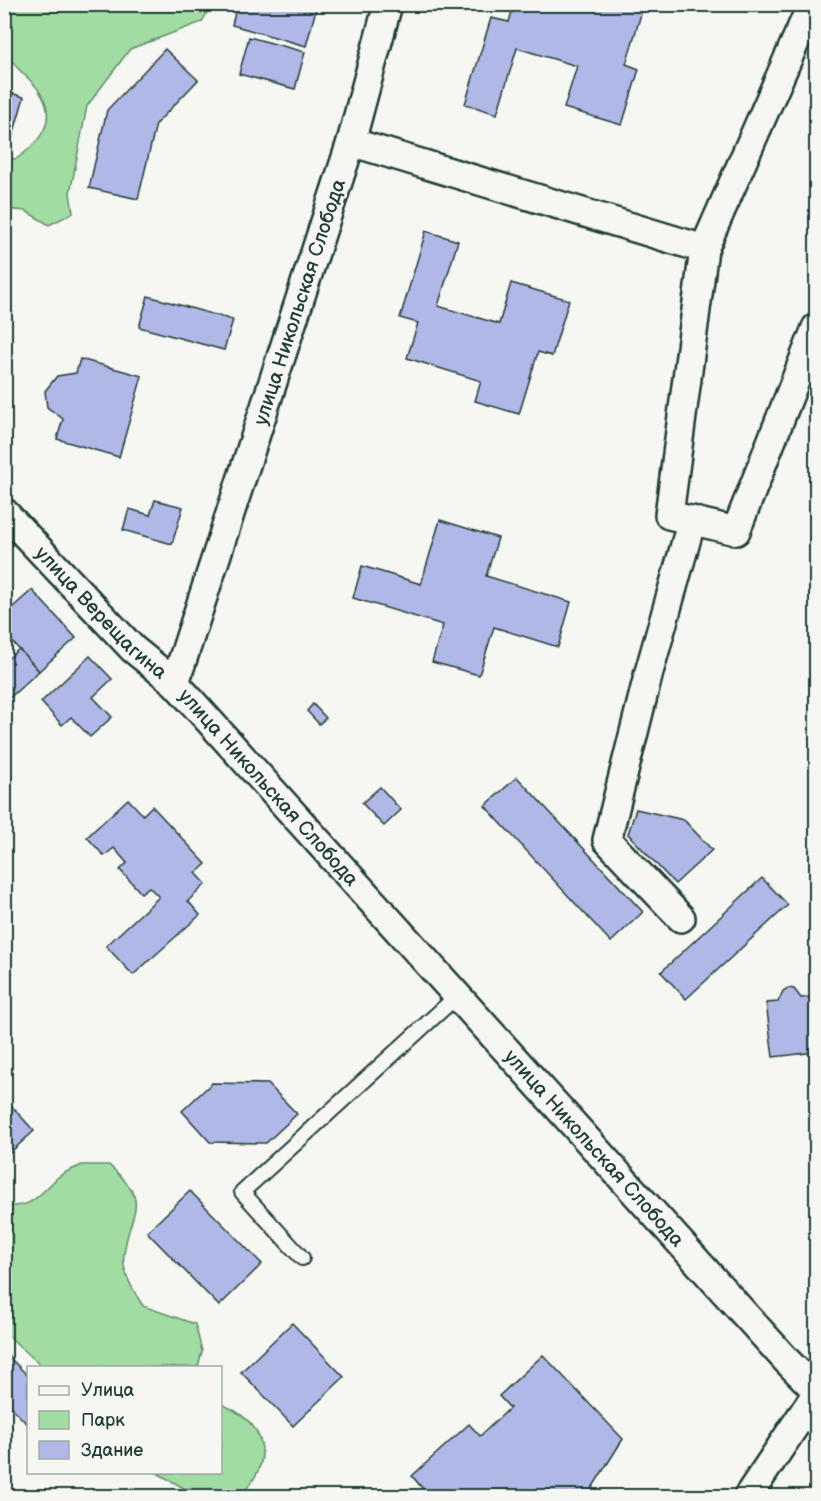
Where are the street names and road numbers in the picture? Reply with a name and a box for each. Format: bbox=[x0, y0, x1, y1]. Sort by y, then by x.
street label: улица Никольская Слобода bbox=[249, 176, 351, 428]
street label: улица Верещагина bbox=[30, 542, 172, 685]
street label: улица Никольская Слобода bbox=[173, 684, 363, 891]
street label: улица Никольская Слобода bbox=[499, 1045, 689, 1252]

